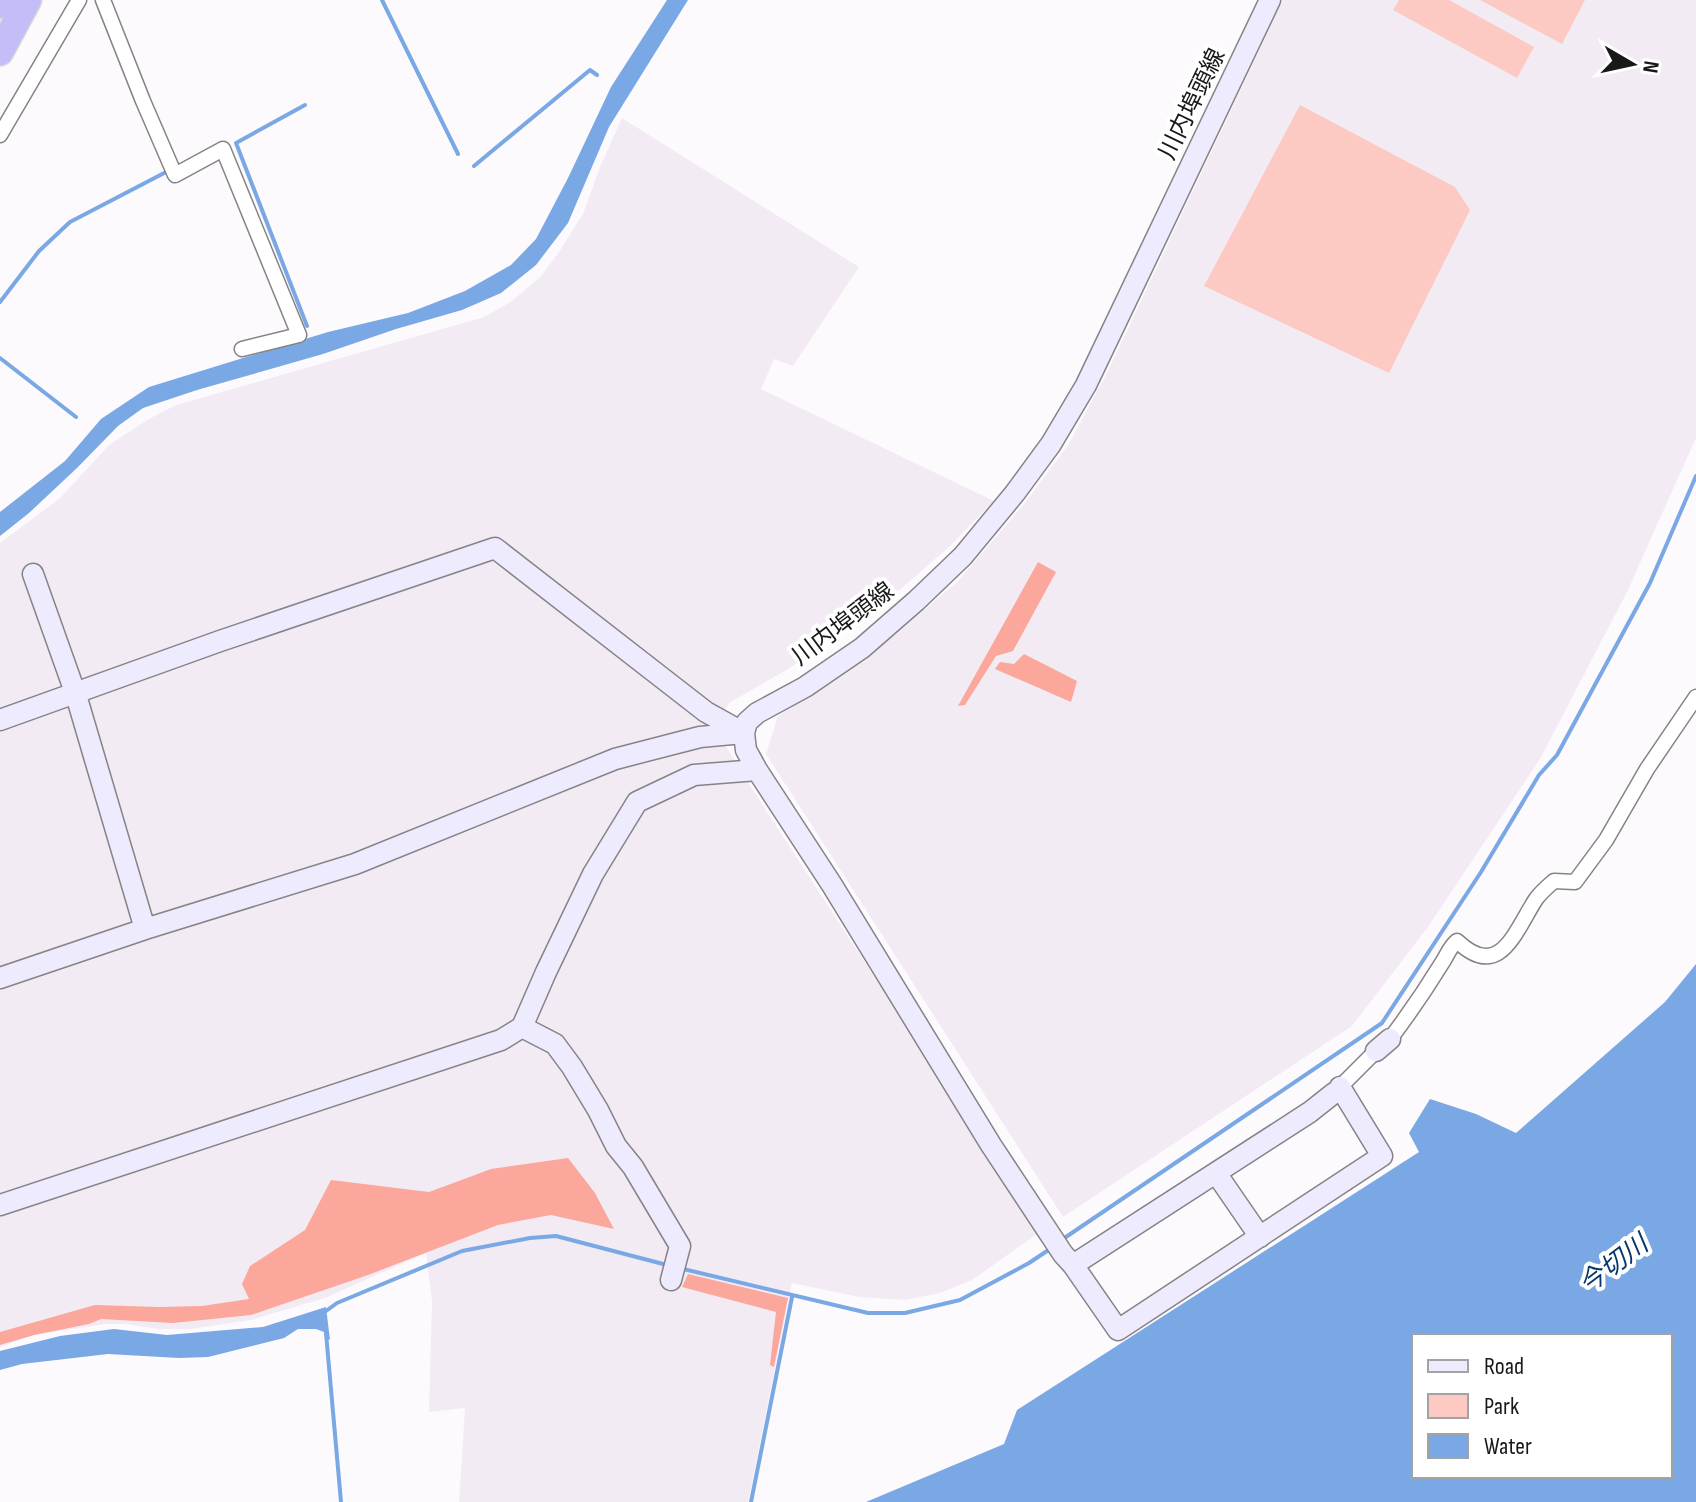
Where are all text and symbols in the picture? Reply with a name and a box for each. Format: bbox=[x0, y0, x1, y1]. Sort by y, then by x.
north arrow bbox=[1592, 24, 1672, 104]
street label: 川内埠頭線 bbox=[1153, 44, 1231, 164]
text: N bbox=[1636, 59, 1665, 75]
street label: 川内埠頭線 bbox=[786, 576, 900, 672]
water label: 今切川 bbox=[1574, 1227, 1657, 1301]
legend bbox=[1412, 1334, 1672, 1478]
text: Road bbox=[1484, 1352, 1524, 1381]
text: Park bbox=[1484, 1392, 1519, 1421]
text: Water bbox=[1484, 1432, 1532, 1461]

